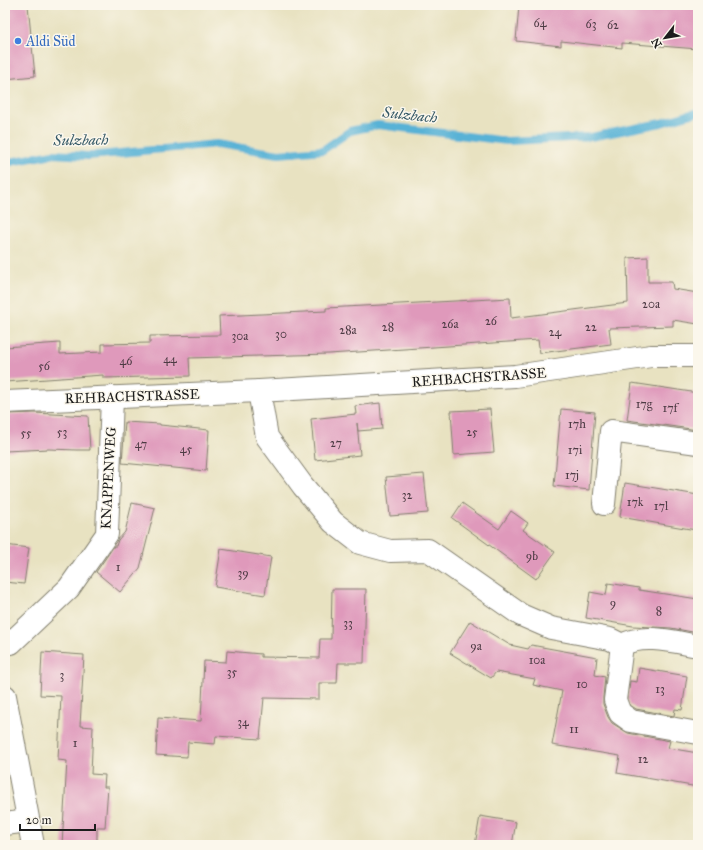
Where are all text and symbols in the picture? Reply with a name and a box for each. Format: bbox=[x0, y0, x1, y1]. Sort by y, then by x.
house number: 64 bbox=[534, 16, 547, 30]
house number: 63 bbox=[586, 17, 597, 31]
house number: 62 bbox=[607, 18, 619, 32]
north arrow bbox=[645, 18, 685, 58]
place label: Aldi Süd bbox=[25, 33, 76, 50]
text: N bbox=[649, 35, 665, 50]
marker: Aldi Süd bbox=[13, 36, 23, 46]
water label: Sulzbach bbox=[381, 103, 439, 127]
water label: Sulzbach bbox=[52, 131, 109, 149]
house number: 20a bbox=[642, 297, 661, 311]
house number: 26 bbox=[485, 314, 498, 328]
house number: 26a bbox=[441, 317, 460, 331]
house number: 28 bbox=[382, 320, 394, 334]
house number: 22 bbox=[585, 320, 597, 334]
house number: 28a bbox=[339, 323, 358, 337]
house number: 24 bbox=[549, 325, 562, 339]
house number: 30 bbox=[275, 327, 287, 341]
house number: 30a bbox=[232, 329, 249, 343]
house number: 44 bbox=[163, 352, 177, 366]
house number: 46 bbox=[120, 354, 133, 368]
house number: 56 bbox=[38, 359, 51, 373]
street label: REHBACHSTRASSE bbox=[411, 364, 547, 391]
street label: REHBACHSTRASSE bbox=[64, 386, 200, 407]
house number: 17g bbox=[636, 397, 653, 412]
house number: 17f bbox=[662, 401, 680, 415]
house number: 17h bbox=[568, 417, 586, 431]
house number: 53 bbox=[57, 425, 67, 439]
house number: 25 bbox=[466, 425, 478, 439]
house number: 55 bbox=[20, 426, 32, 440]
street label: KNAPPENWEG bbox=[97, 426, 120, 530]
house number: 27 bbox=[330, 436, 342, 450]
house number: 47 bbox=[135, 437, 147, 451]
house number: 45 bbox=[180, 442, 193, 456]
house number: 17i bbox=[568, 443, 583, 457]
house number: 17j bbox=[565, 468, 579, 482]
house number: 32 bbox=[402, 488, 412, 502]
house number: 17k bbox=[627, 495, 644, 509]
house number: 17l bbox=[654, 499, 669, 513]
house number: 9b bbox=[526, 549, 538, 563]
house number: 1 bbox=[116, 560, 121, 574]
house number: 39 bbox=[237, 566, 249, 580]
house number: 9 bbox=[610, 596, 616, 610]
house number: 8 bbox=[656, 604, 662, 618]
house number: 33 bbox=[343, 616, 353, 630]
house number: 9a bbox=[470, 639, 483, 653]
house number: 10a bbox=[529, 653, 546, 667]
house number: 35 bbox=[227, 665, 238, 679]
house number: 3 bbox=[60, 668, 65, 682]
house number: 10 bbox=[576, 677, 588, 691]
house number: 13 bbox=[655, 682, 665, 696]
house number: 34 bbox=[237, 715, 249, 729]
house number: 11 bbox=[569, 722, 579, 736]
house number: 1 bbox=[73, 736, 78, 750]
house number: 12 bbox=[638, 752, 648, 766]
scale bar bbox=[20, 806, 95, 832]
text: 20 m bbox=[26, 813, 52, 827]

